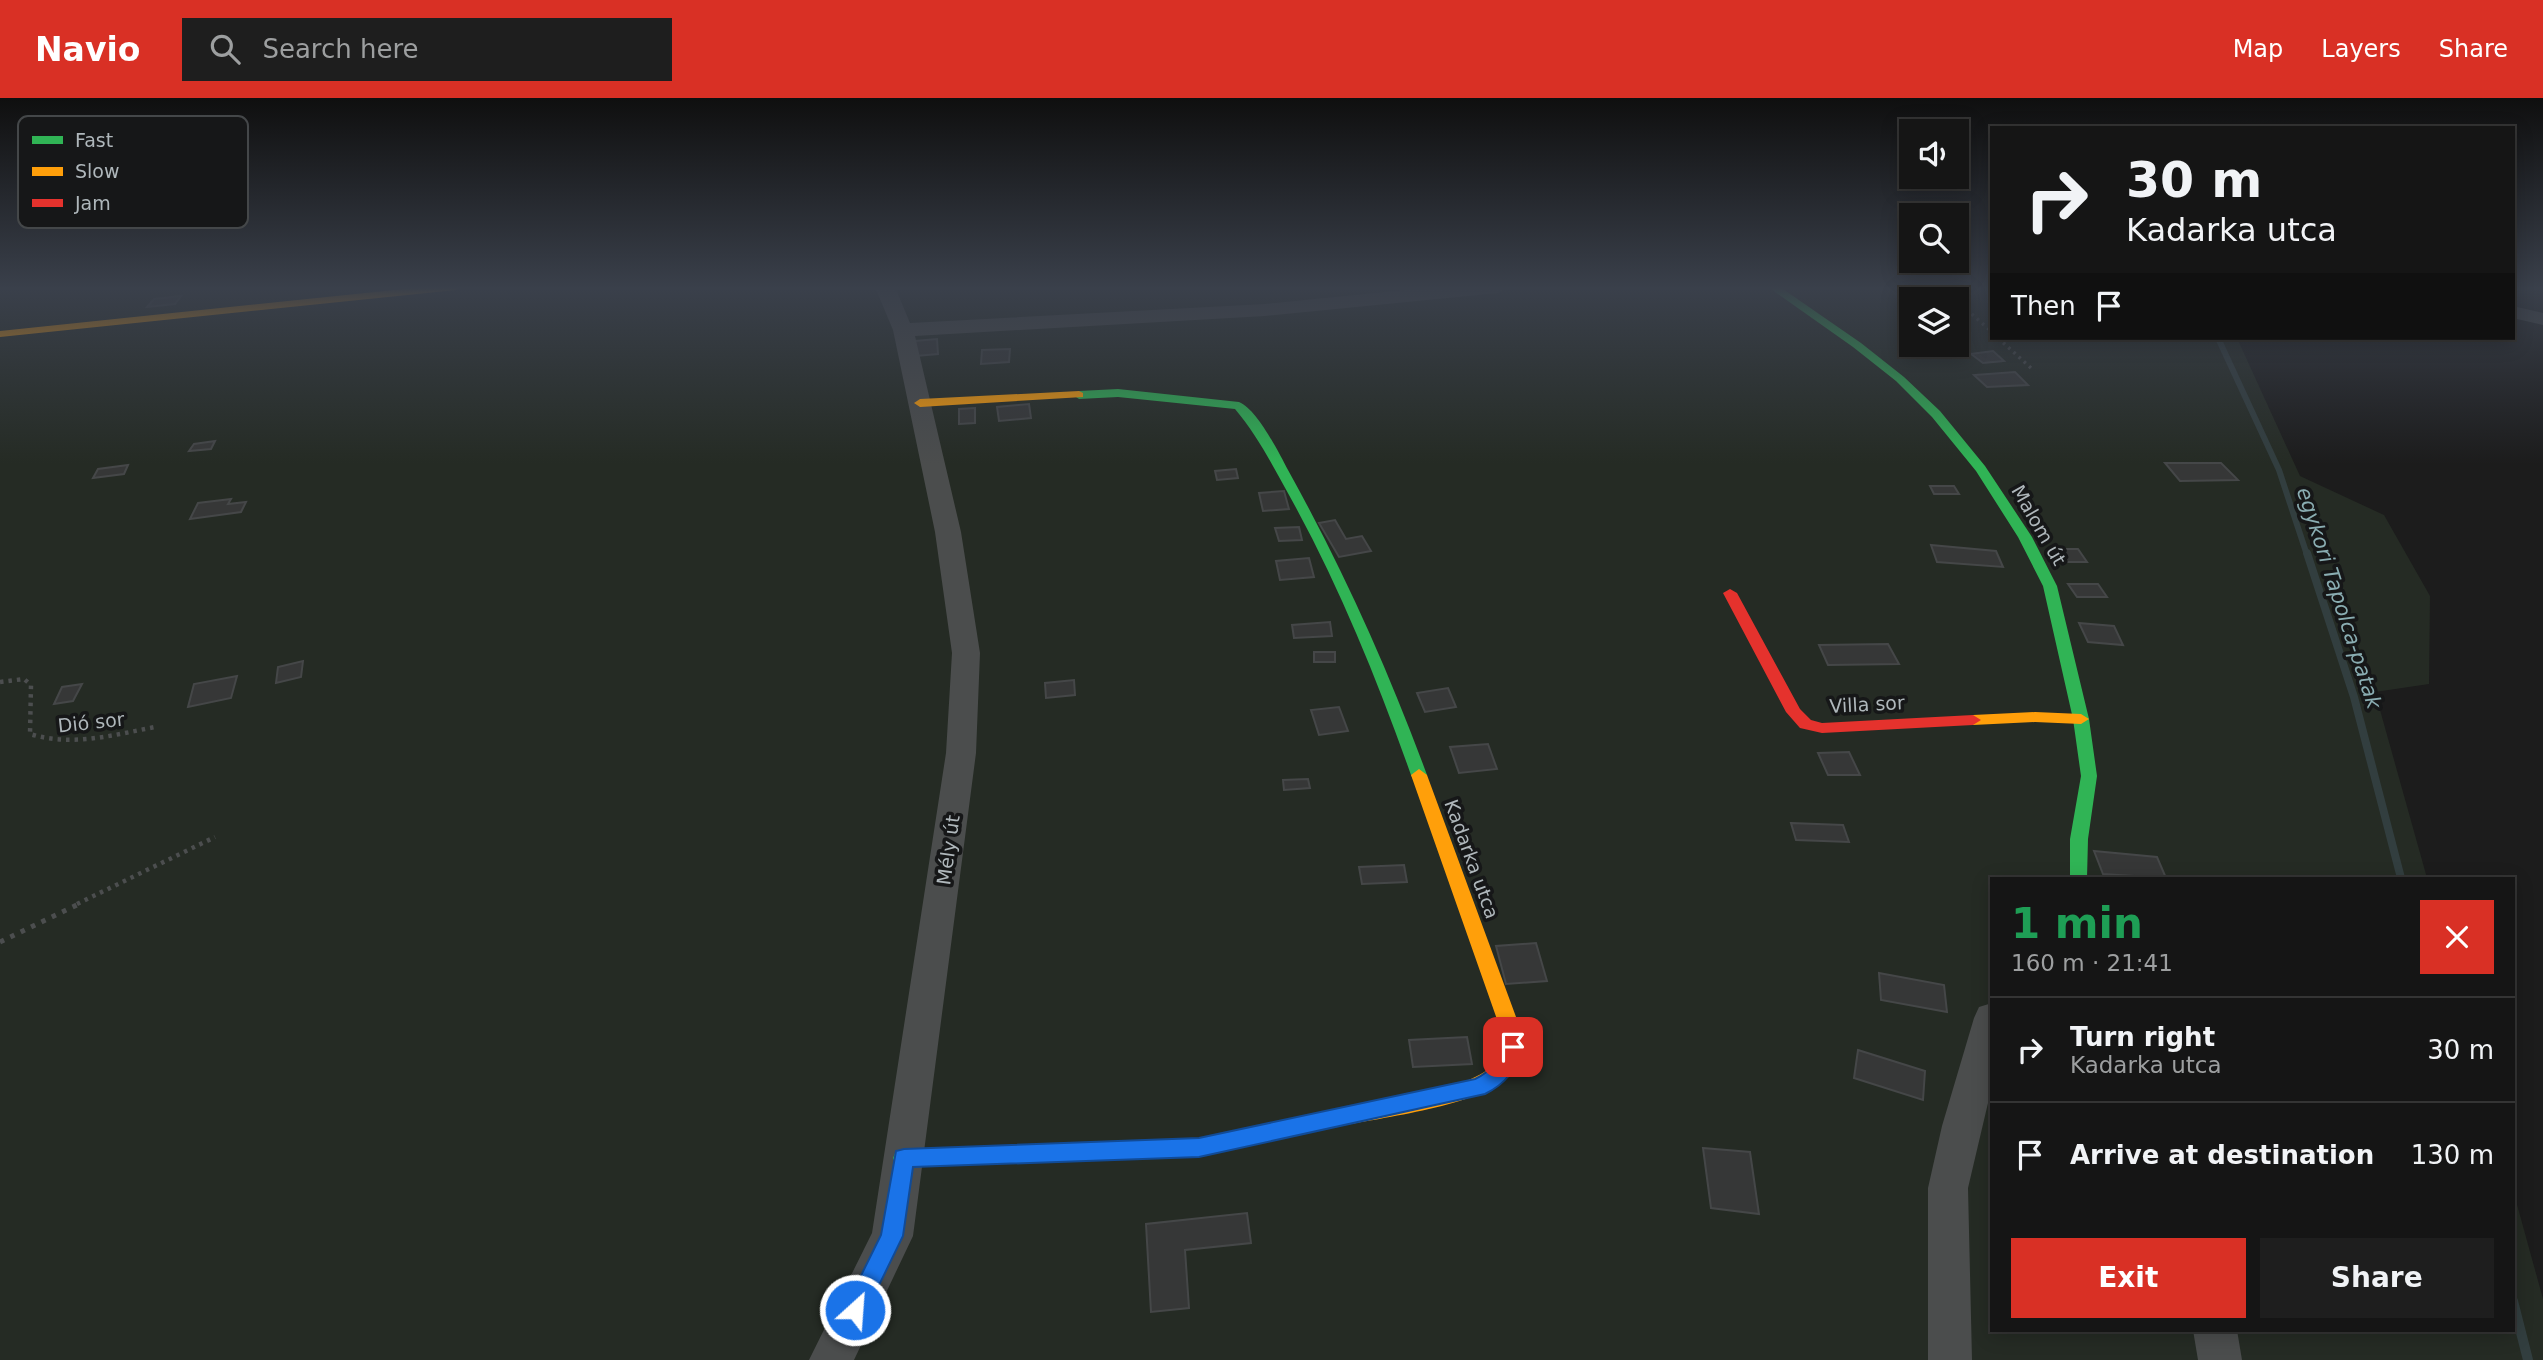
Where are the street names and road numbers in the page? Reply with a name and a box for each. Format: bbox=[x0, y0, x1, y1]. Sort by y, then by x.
street label: Malom út bbox=[2007, 481, 2071, 569]
street label: Villa sor bbox=[1829, 691, 1905, 717]
street label: Dió sor bbox=[57, 708, 126, 736]
street label: Kadarka utca bbox=[1440, 796, 1504, 922]
street label: Mély út bbox=[932, 814, 964, 886]

